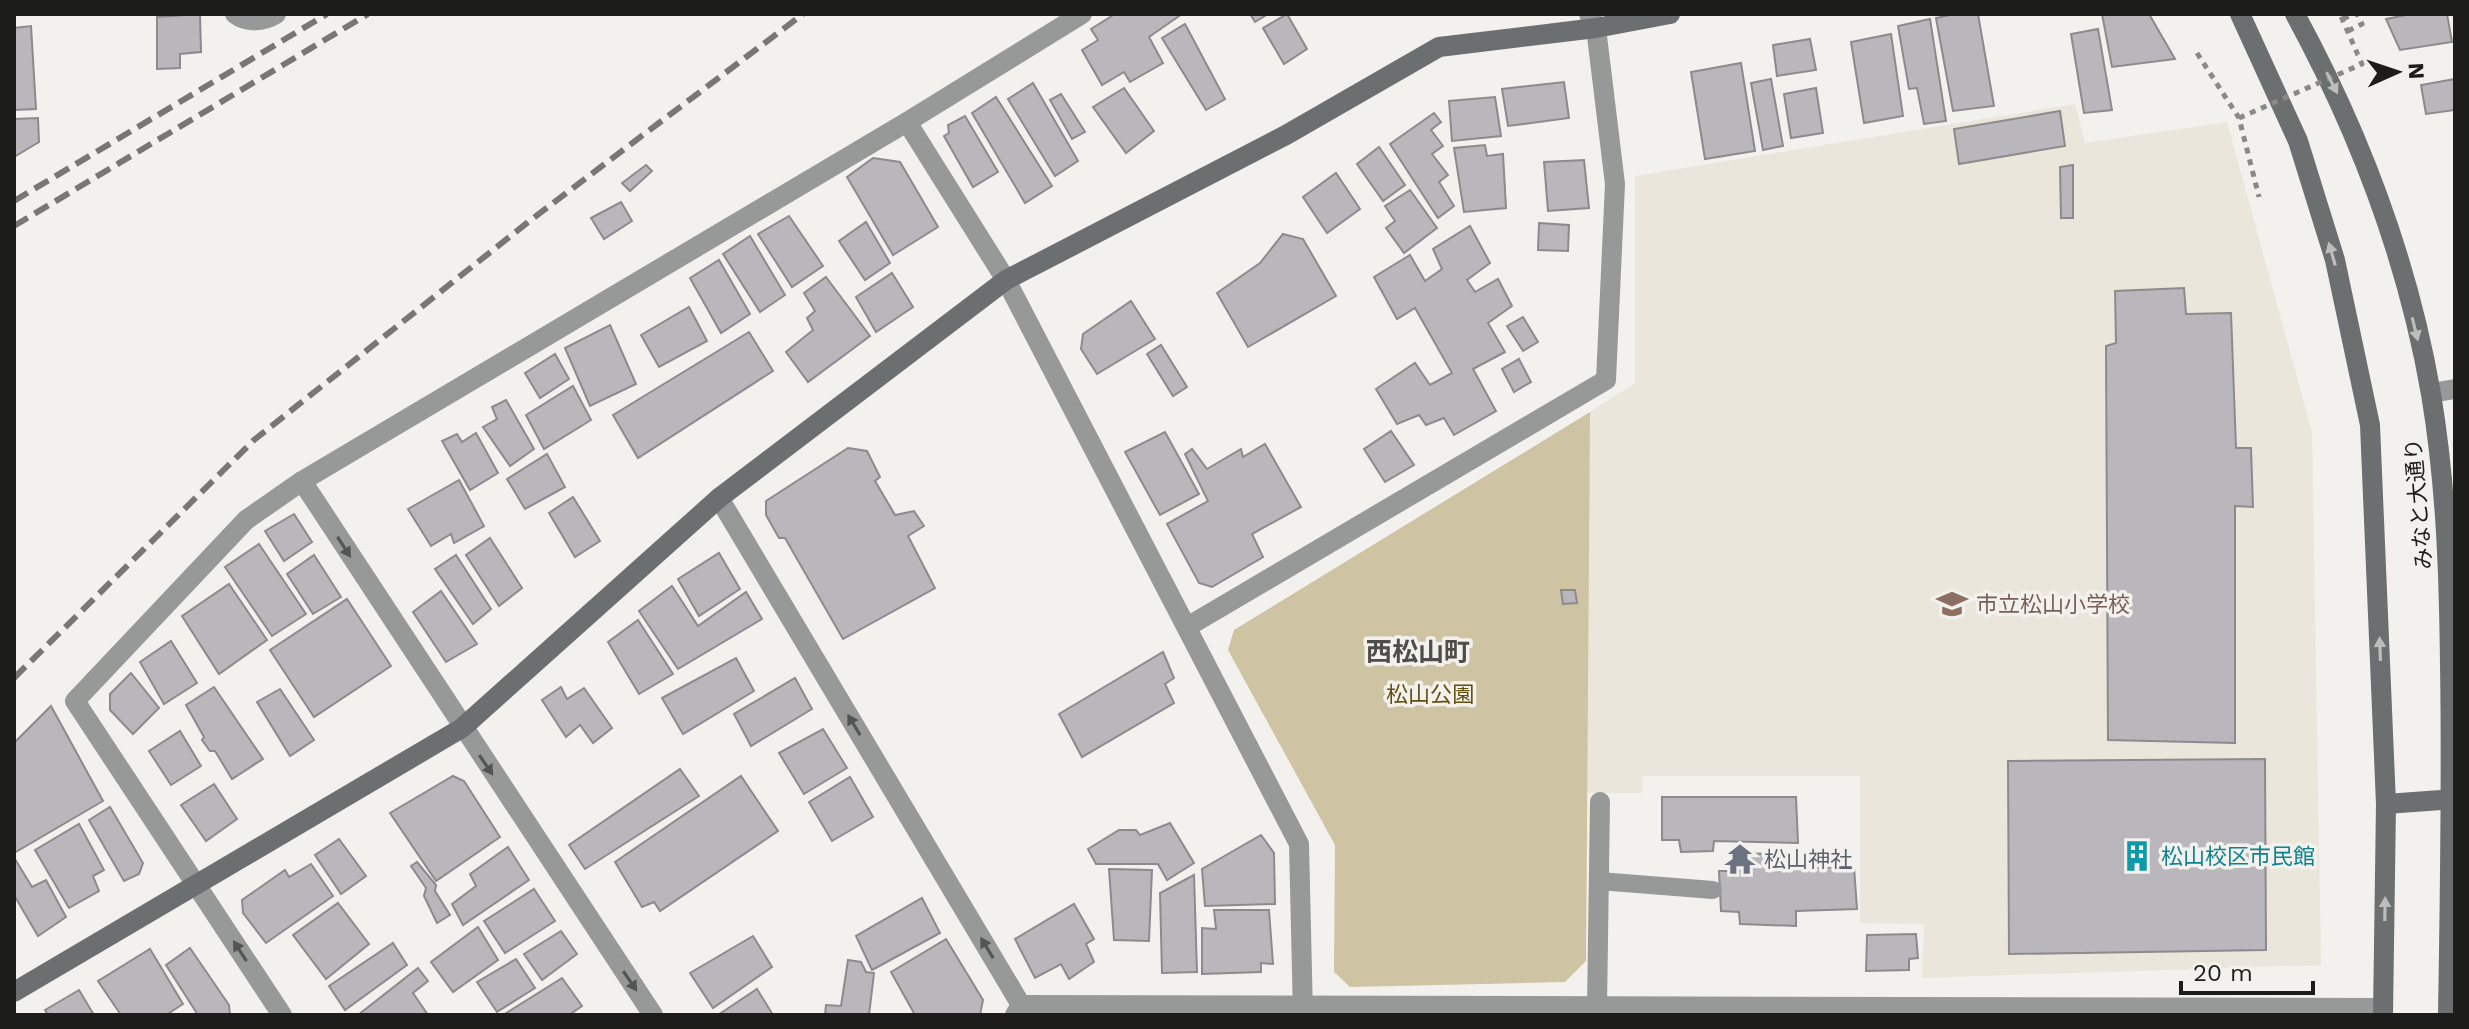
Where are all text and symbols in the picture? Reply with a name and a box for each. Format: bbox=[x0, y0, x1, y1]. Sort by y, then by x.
north arrow bbox=[2357, 32, 2437, 112]
text: N bbox=[2404, 62, 2429, 80]
one-way arrow bbox=[2325, 71, 2339, 94]
one-way arrow bbox=[2326, 241, 2338, 266]
one-way arrow bbox=[2409, 316, 2422, 341]
street label: みなと大通り bbox=[2400, 437, 2437, 571]
one-way arrow bbox=[337, 536, 352, 557]
school or university icon: 市立松山小学校 bbox=[1935, 587, 1969, 621]
place label: 市立松山小学校 bbox=[1976, 592, 2130, 617]
one-way arrow bbox=[2373, 636, 2386, 661]
district label: 西松山町 bbox=[1366, 637, 1470, 667]
park label: 松山公園 bbox=[1386, 682, 1474, 707]
one-way arrow bbox=[847, 714, 861, 736]
one-way arrow bbox=[478, 754, 493, 775]
building icon: 松山校区市民館 bbox=[2120, 839, 2154, 873]
temple icon: 松山神社 bbox=[1723, 842, 1757, 876]
place label: 松山校区市民館 bbox=[2161, 844, 2315, 869]
place label: 松山神社 bbox=[1764, 847, 1852, 872]
one-way arrow bbox=[2378, 896, 2391, 921]
one-way arrow bbox=[981, 937, 995, 959]
one-way arrow bbox=[233, 940, 248, 961]
scale bar bbox=[2181, 945, 2313, 995]
text: 20 m bbox=[2193, 959, 2253, 987]
one-way arrow bbox=[622, 970, 637, 992]

